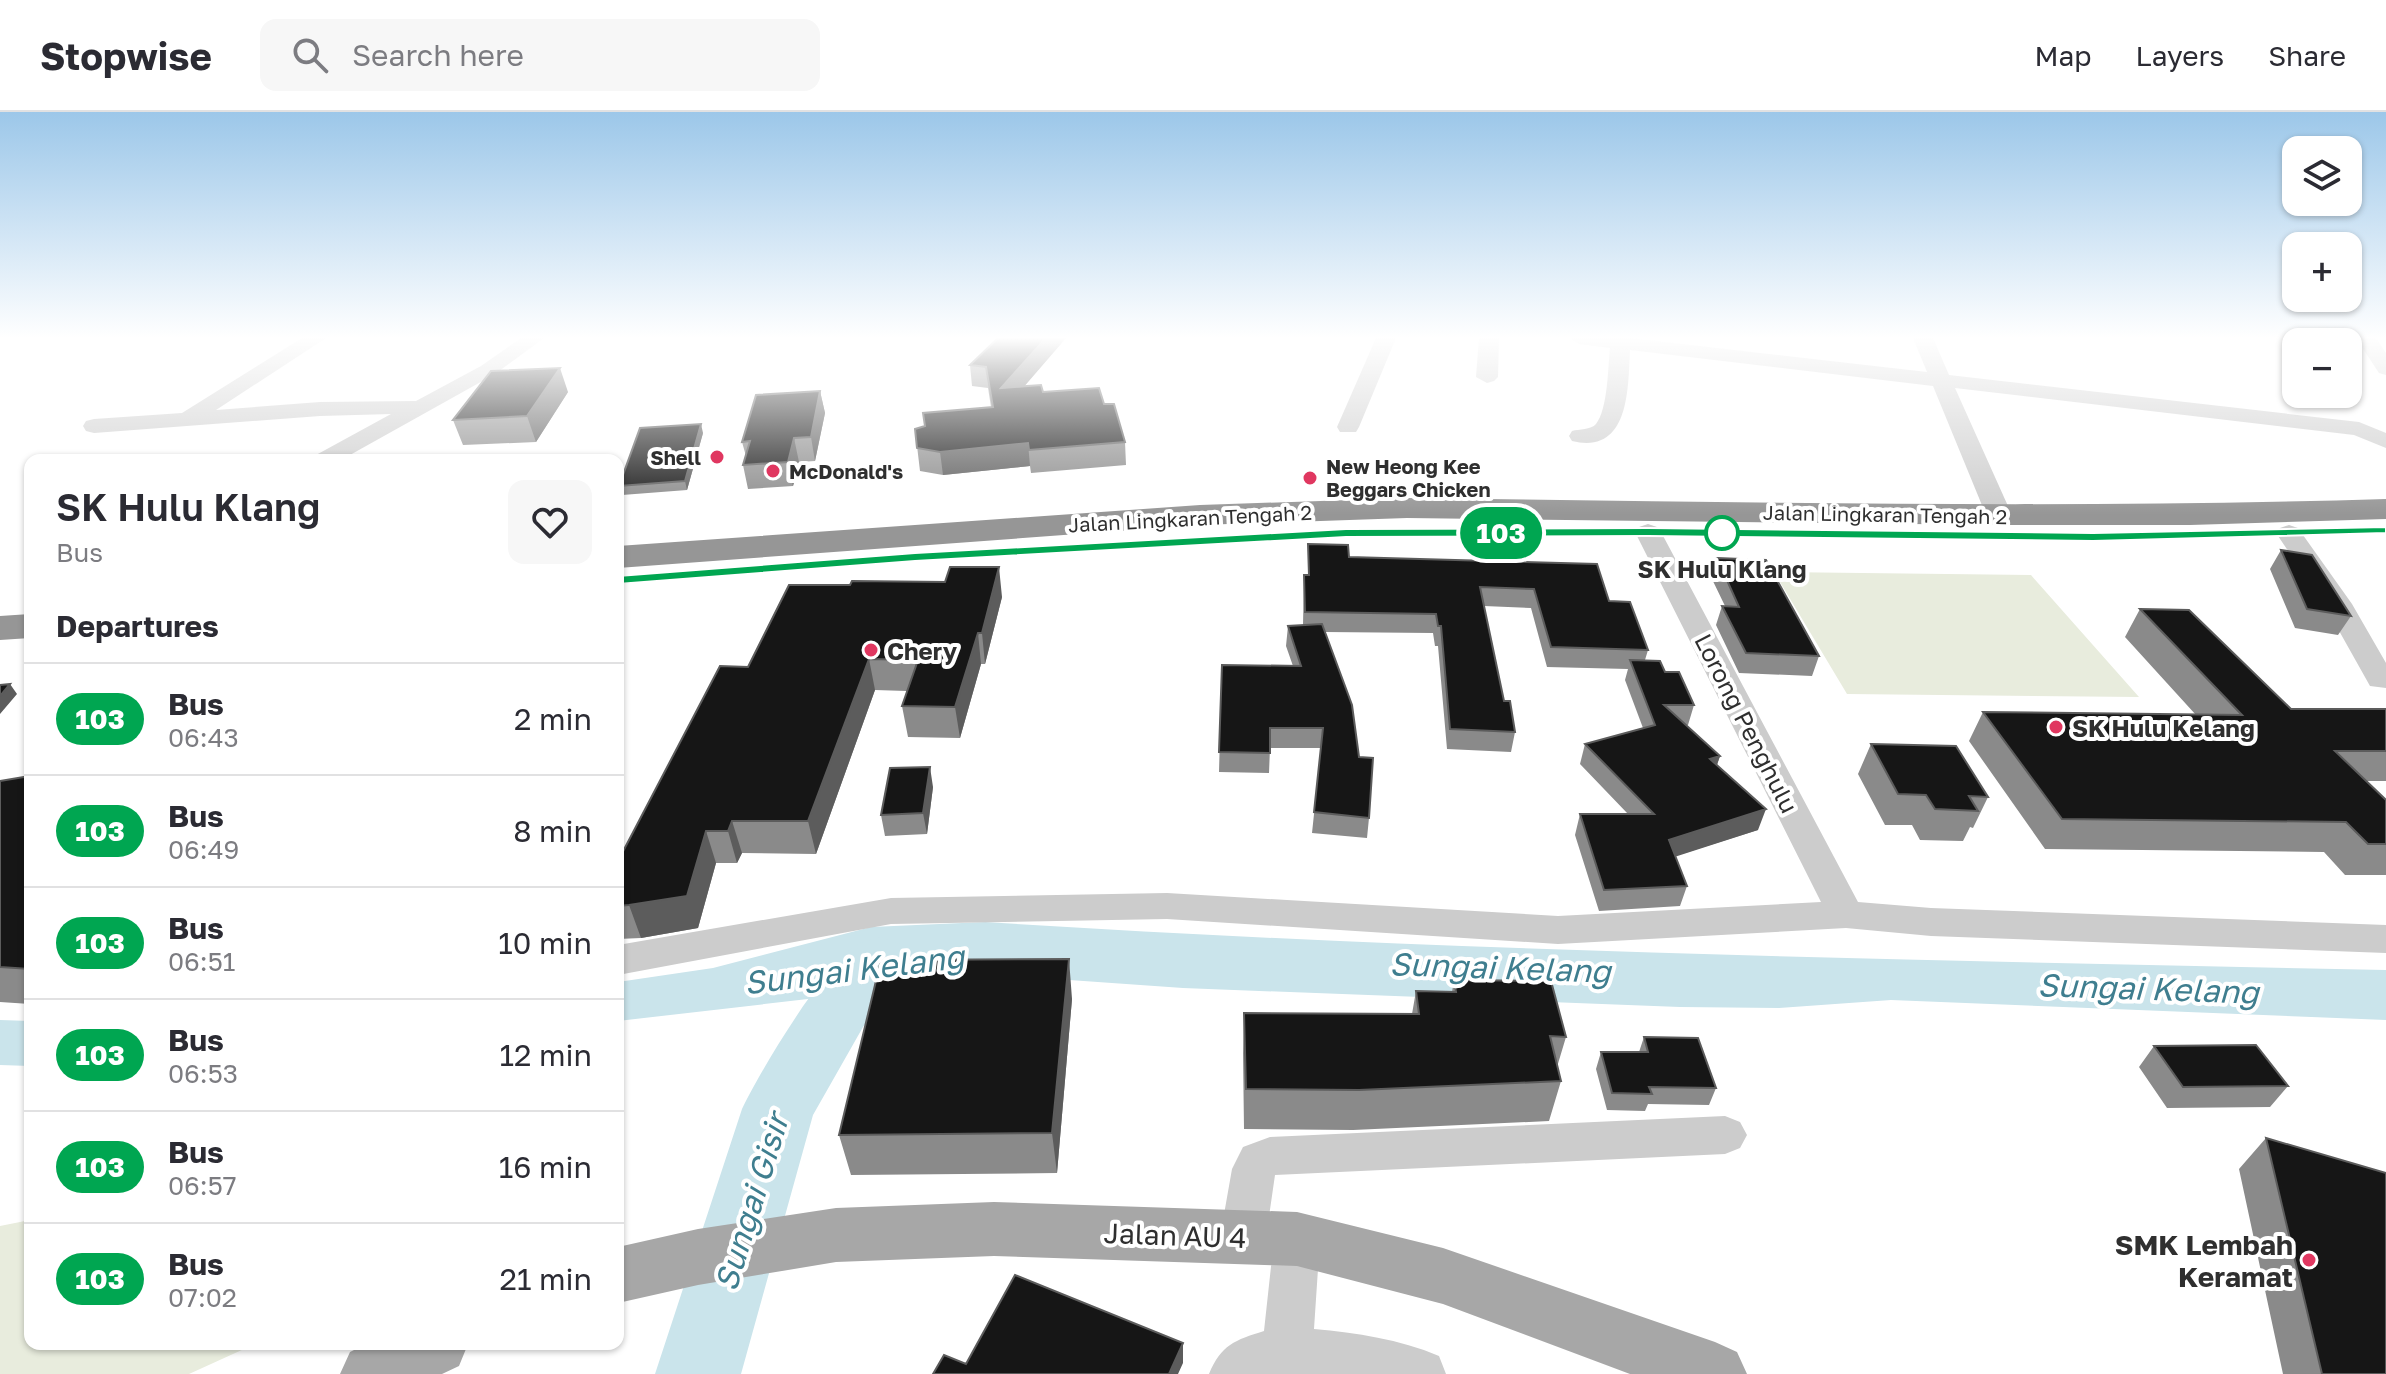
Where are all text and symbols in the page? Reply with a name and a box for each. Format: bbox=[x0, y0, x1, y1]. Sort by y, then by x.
search box bbox=[260, 19, 820, 91]
text: Stopwise bbox=[40, 33, 212, 78]
icon: search bbox=[288, 33, 332, 77]
text: Search here bbox=[352, 37, 524, 73]
text: Map bbox=[2034, 39, 2092, 72]
text: Layers bbox=[2136, 39, 2224, 72]
text: Share bbox=[2268, 39, 2346, 72]
map controls bbox=[2282, 136, 2362, 408]
button: layers bbox=[2282, 136, 2362, 216]
button: + bbox=[2282, 232, 2362, 312]
button: − bbox=[2282, 328, 2362, 408]
place label: Shell bbox=[650, 445, 701, 469]
marker: Shell bbox=[708, 448, 726, 466]
place label: New Heong Kee Beggars Chicken bbox=[1326, 454, 1490, 501]
place label: McDonald's bbox=[789, 459, 903, 483]
marker: McDonald's bbox=[764, 462, 782, 480]
marker: New Heong Kee Beggars Chicken bbox=[1301, 469, 1319, 487]
button: heart bbox=[508, 480, 592, 564]
text: SK Hulu Klang bbox=[56, 484, 320, 529]
street label: Jalan Lingkaran Tengah 2 bbox=[1067, 500, 1313, 536]
street label: Jalan Lingkaran Tengah 2 bbox=[1763, 500, 2007, 528]
line badge: 103 bbox=[1455, 507, 1547, 559]
text: 103 bbox=[1476, 516, 1526, 549]
marker: SK Hulu Klang bbox=[1705, 516, 1739, 550]
text: Bus bbox=[56, 537, 103, 568]
place label: SK Hulu Klang bbox=[1638, 554, 1806, 583]
text: Departures bbox=[56, 608, 219, 644]
street label: Lorong Penghulu bbox=[1689, 629, 1805, 817]
place label: Chery bbox=[887, 636, 958, 665]
marker: Chery bbox=[862, 641, 880, 659]
text: Bus bbox=[168, 686, 224, 722]
text: 2 min bbox=[514, 701, 592, 737]
text: 103 bbox=[75, 702, 125, 735]
place label: SK Hulu Kelang bbox=[2072, 713, 2255, 742]
marker: SK Hulu Kelang bbox=[2047, 718, 2065, 736]
text: 06:43 bbox=[168, 722, 239, 753]
text: Bus bbox=[168, 798, 224, 834]
text: 8 min bbox=[513, 813, 592, 849]
text: 103 bbox=[75, 814, 125, 847]
text: 06:49 bbox=[168, 834, 239, 865]
text: Bus bbox=[168, 910, 224, 946]
text: 10 min bbox=[498, 925, 592, 961]
text: 103 bbox=[75, 926, 125, 959]
water label: Sungai Kelang bbox=[742, 936, 969, 1001]
water label: Sungai Kelang bbox=[1389, 944, 1614, 990]
text: 06:51 bbox=[168, 946, 235, 977]
water label: Sungai Kelang bbox=[2037, 965, 2262, 1011]
text: Bus bbox=[168, 1022, 224, 1058]
text: 12 min bbox=[500, 1037, 592, 1073]
text: 103 bbox=[75, 1038, 125, 1071]
text: 06:53 bbox=[168, 1058, 238, 1089]
water label: Sungai Gisir bbox=[706, 1105, 797, 1295]
text: Bus bbox=[168, 1134, 224, 1170]
text: 16 min bbox=[499, 1149, 592, 1185]
text: 103 bbox=[75, 1150, 125, 1183]
text: 06:57 bbox=[168, 1170, 237, 1201]
street label: Jalan AU 4 bbox=[1103, 1216, 1247, 1254]
place label: SMK Lembah Keramat bbox=[2115, 1228, 2293, 1293]
text: Bus bbox=[168, 1246, 224, 1282]
marker: SMK Lembah Keramat bbox=[2300, 1251, 2318, 1269]
text: 21 min bbox=[500, 1261, 592, 1297]
text: 103 bbox=[75, 1262, 125, 1295]
text: 07:02 bbox=[168, 1282, 237, 1313]

